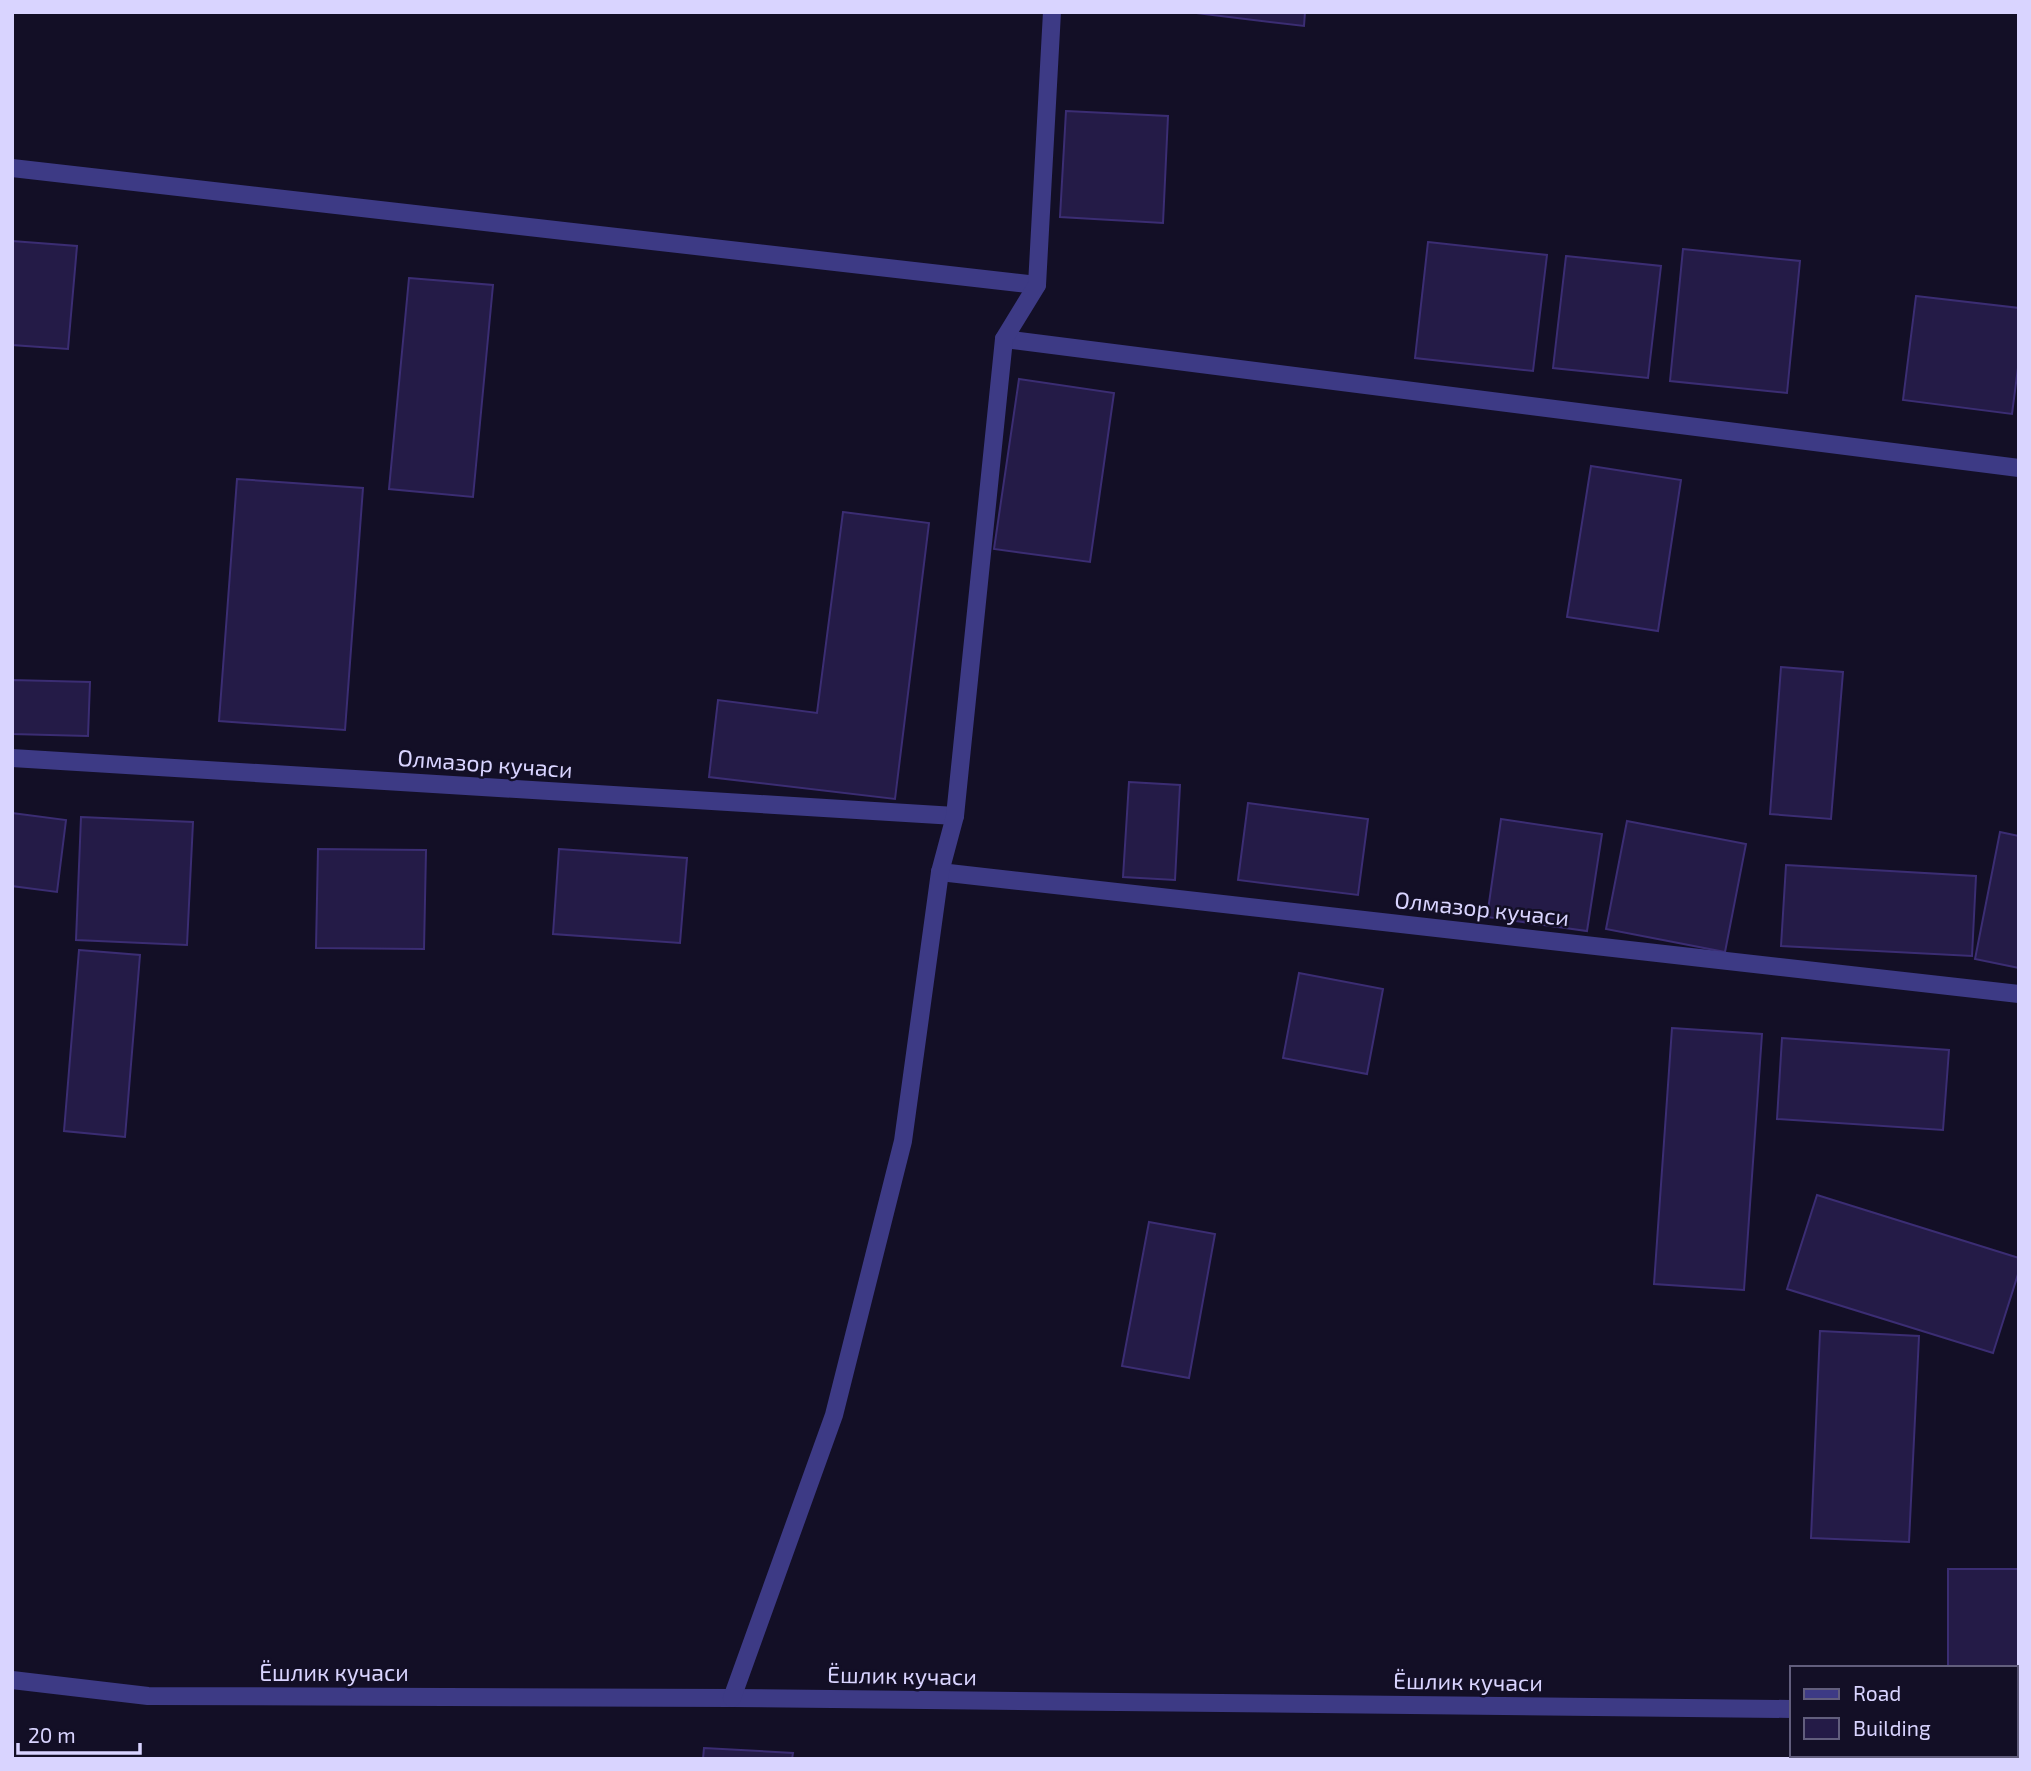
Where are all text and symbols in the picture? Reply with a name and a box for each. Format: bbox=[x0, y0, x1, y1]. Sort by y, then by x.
street label: Олмазор кучаси bbox=[396, 743, 573, 784]
street label: Олмазор кучаси bbox=[1393, 885, 1571, 932]
street label: Ёшлик кучаси bbox=[259, 1658, 409, 1687]
street label: Ёшлик кучаси bbox=[827, 1660, 977, 1691]
street label: Ёшлик кучаси bbox=[1393, 1666, 1543, 1697]
legend bbox=[1790, 1666, 2017, 1757]
text: Road bbox=[1853, 1680, 1901, 1705]
scale bar bbox=[18, 1712, 140, 1756]
text: Building bbox=[1853, 1715, 1931, 1740]
text: 20 m bbox=[28, 1722, 76, 1747]

